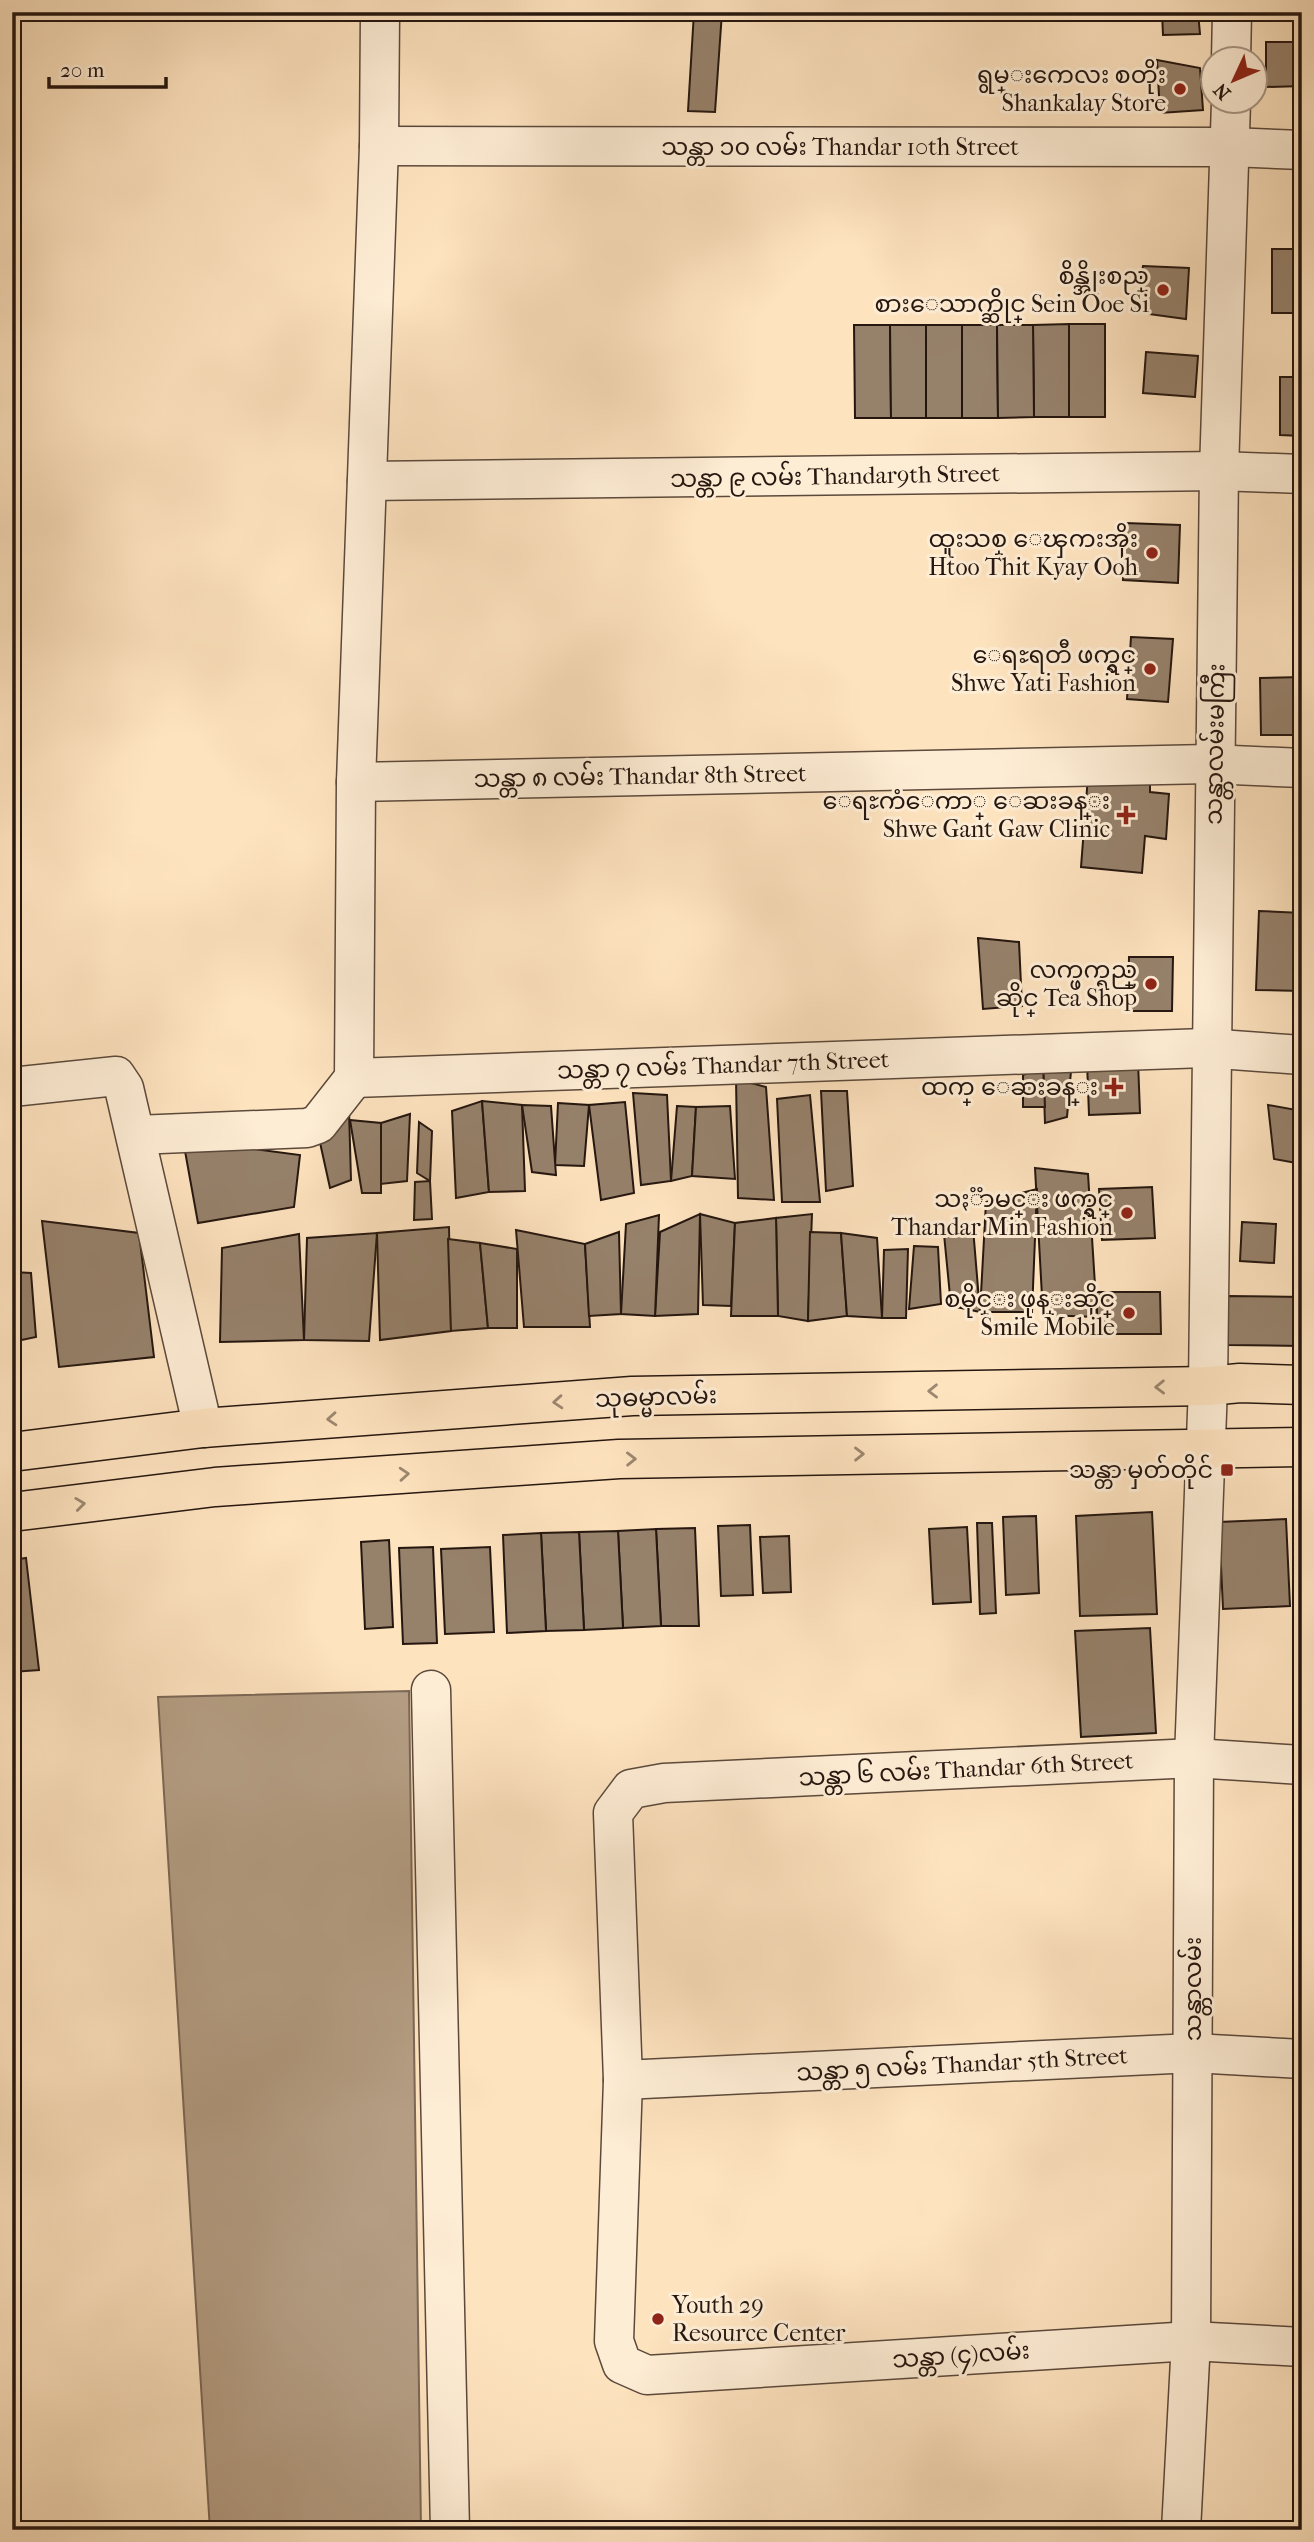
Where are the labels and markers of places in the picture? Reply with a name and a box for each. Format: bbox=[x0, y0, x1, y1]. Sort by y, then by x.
place label: ရွမ္းကေလး စတိုး Shankalay Store bbox=[977, 59, 1166, 117]
marker: ရွမ္းကေလး စတိုး Shankalay Store bbox=[1172, 81, 1188, 97]
place label: စိန္အိုးစည္ စားေသာက္ဆိုင္ Sein Ooe Si bbox=[875, 260, 1149, 323]
marker: စိန္အိုးစည္ စားေသာက္ဆိုင္ Sein Ooe Si bbox=[1155, 282, 1171, 298]
place label: ထူးသစ္ ေၾကးအိုး Htoo Thit Kyay Ooh bbox=[928, 523, 1139, 581]
marker: ထူးသစ္ ေၾကးအိုး Htoo Thit Kyay Ooh bbox=[1144, 545, 1160, 561]
place label: ေရႊရတီ ဖက္ရွင္ Shwe Yati Fashion bbox=[951, 639, 1136, 697]
marker: ေရႊရတီ ဖက္ရွင္ Shwe Yati Fashion bbox=[1142, 661, 1158, 677]
place label: ေရႊကံေကာ္ ေဆးခန္း Shwe Gant Gaw Clinic bbox=[823, 787, 1110, 843]
marker: ေရႊကံေကာ္ ေဆးခန္း Shwe Gant Gaw Clinic bbox=[1116, 805, 1136, 825]
place label: လက္ဖက္ရည္ ဆိုင္ Tea Shop bbox=[996, 956, 1137, 1017]
marker: လက္ဖက္ရည္ ဆိုင္ Tea Shop bbox=[1143, 976, 1159, 992]
place label: ထက္ ေဆးခန္း bbox=[921, 1073, 1098, 1106]
marker: ထက္ ေဆးခန္း bbox=[1104, 1077, 1124, 1097]
place label: သႏၱာမင္း ဖက္ရွင္ Thandar Min Fashion bbox=[891, 1185, 1113, 1241]
marker: သႏၱာမင္း ဖက္ရွင္ Thandar Min Fashion bbox=[1119, 1205, 1135, 1221]
place label: စမိုင္း ဖုန္းဆိုင္ Smile Mobile bbox=[944, 1283, 1115, 1341]
marker: စမိုင္း ဖုန္းဆိုင္ Smile Mobile bbox=[1121, 1305, 1137, 1321]
place label: သန္တာ မှတ်တိုင် bbox=[1069, 1454, 1213, 1489]
marker: သန္တာ မှတ်တိုင် bbox=[1219, 1462, 1235, 1478]
place label: Youth 29 Resource Center bbox=[671, 2291, 846, 2347]
marker: Youth 29 Resource Center bbox=[650, 2311, 666, 2327]

